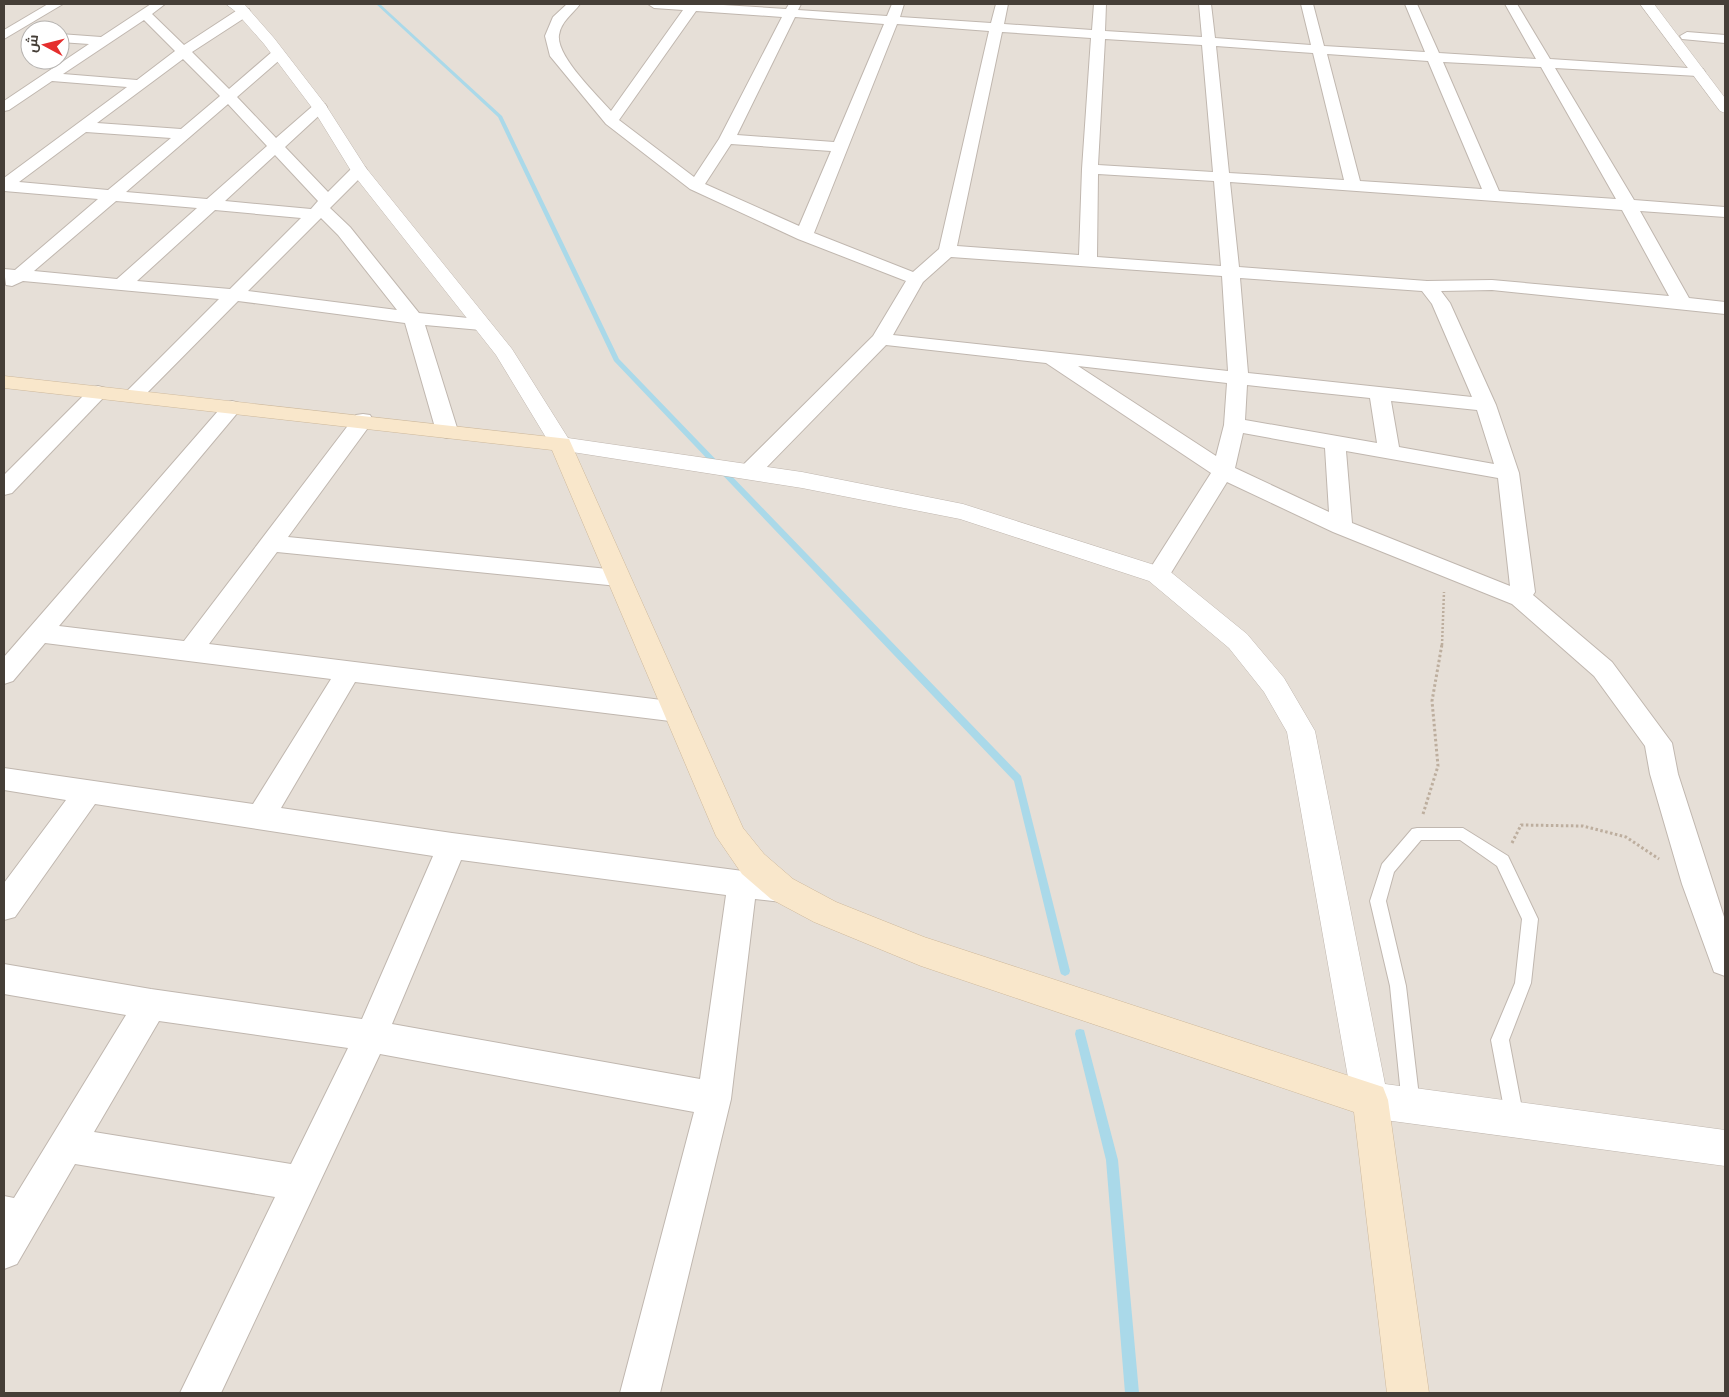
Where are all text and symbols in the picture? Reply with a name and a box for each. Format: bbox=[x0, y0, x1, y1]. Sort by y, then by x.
north arrow bbox=[20, 20, 70, 70]
text: ش bbox=[23, 33, 42, 53]

